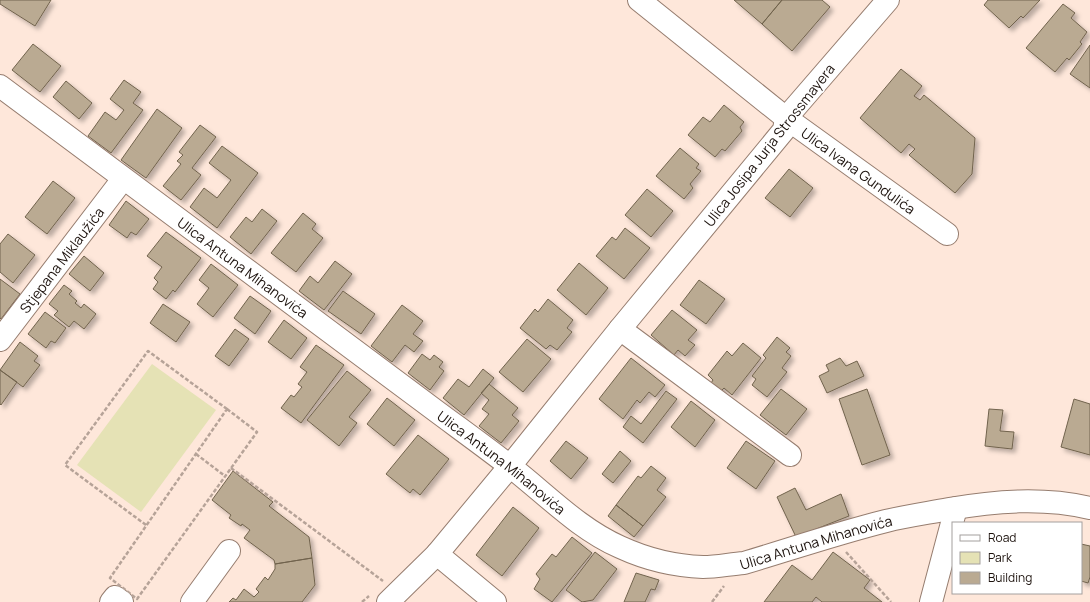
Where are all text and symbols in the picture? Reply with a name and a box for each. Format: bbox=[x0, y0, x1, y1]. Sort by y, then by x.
street label: Ulica Josipa Jurja Strossmayera bbox=[699, 60, 839, 230]
street label: Ulica Ivana Gundulića bbox=[798, 123, 920, 218]
street label: Stjepana Miklaužića bbox=[15, 203, 108, 317]
street label: Ulica Antuna Mihanovića bbox=[174, 212, 312, 322]
street label: Ulica Antuna Mihanovića bbox=[434, 406, 570, 518]
street label: Ulica Antuna Mihanovića bbox=[737, 510, 894, 573]
legend bbox=[952, 522, 1082, 594]
text: Road bbox=[988, 529, 1016, 546]
text: Park bbox=[988, 549, 1013, 566]
text: Building bbox=[988, 569, 1032, 586]

